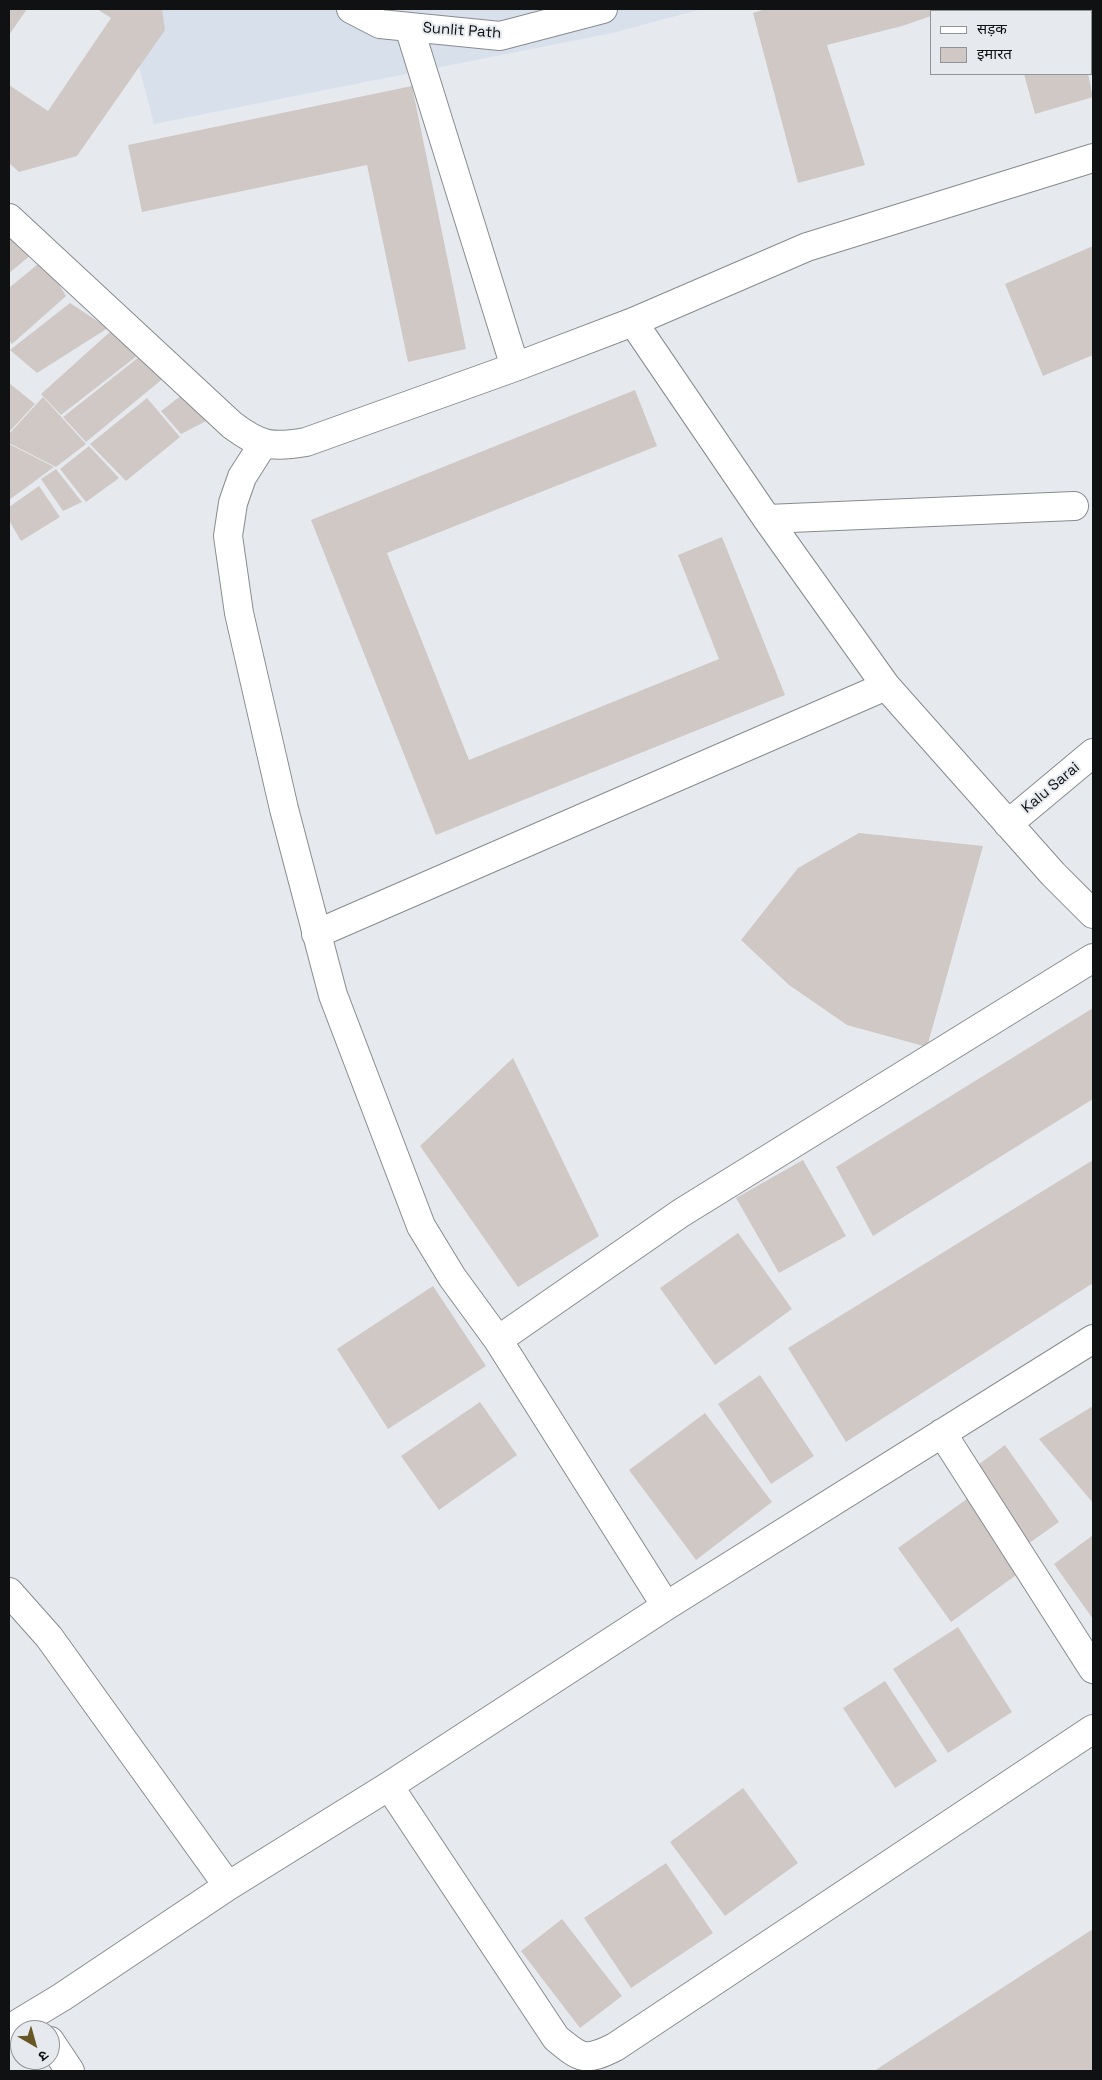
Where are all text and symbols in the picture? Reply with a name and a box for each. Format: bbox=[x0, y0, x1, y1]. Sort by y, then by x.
legend bbox=[930, 10, 1092, 75]
street label: Sunlit Path bbox=[422, 19, 502, 43]
text: सड़क bbox=[977, 19, 1007, 38]
text: इमारत bbox=[977, 44, 1012, 63]
street label: Kalu Sarai bbox=[1018, 759, 1084, 817]
north arrow bbox=[10, 2020, 60, 2070]
text: उ bbox=[35, 2046, 52, 2066]

